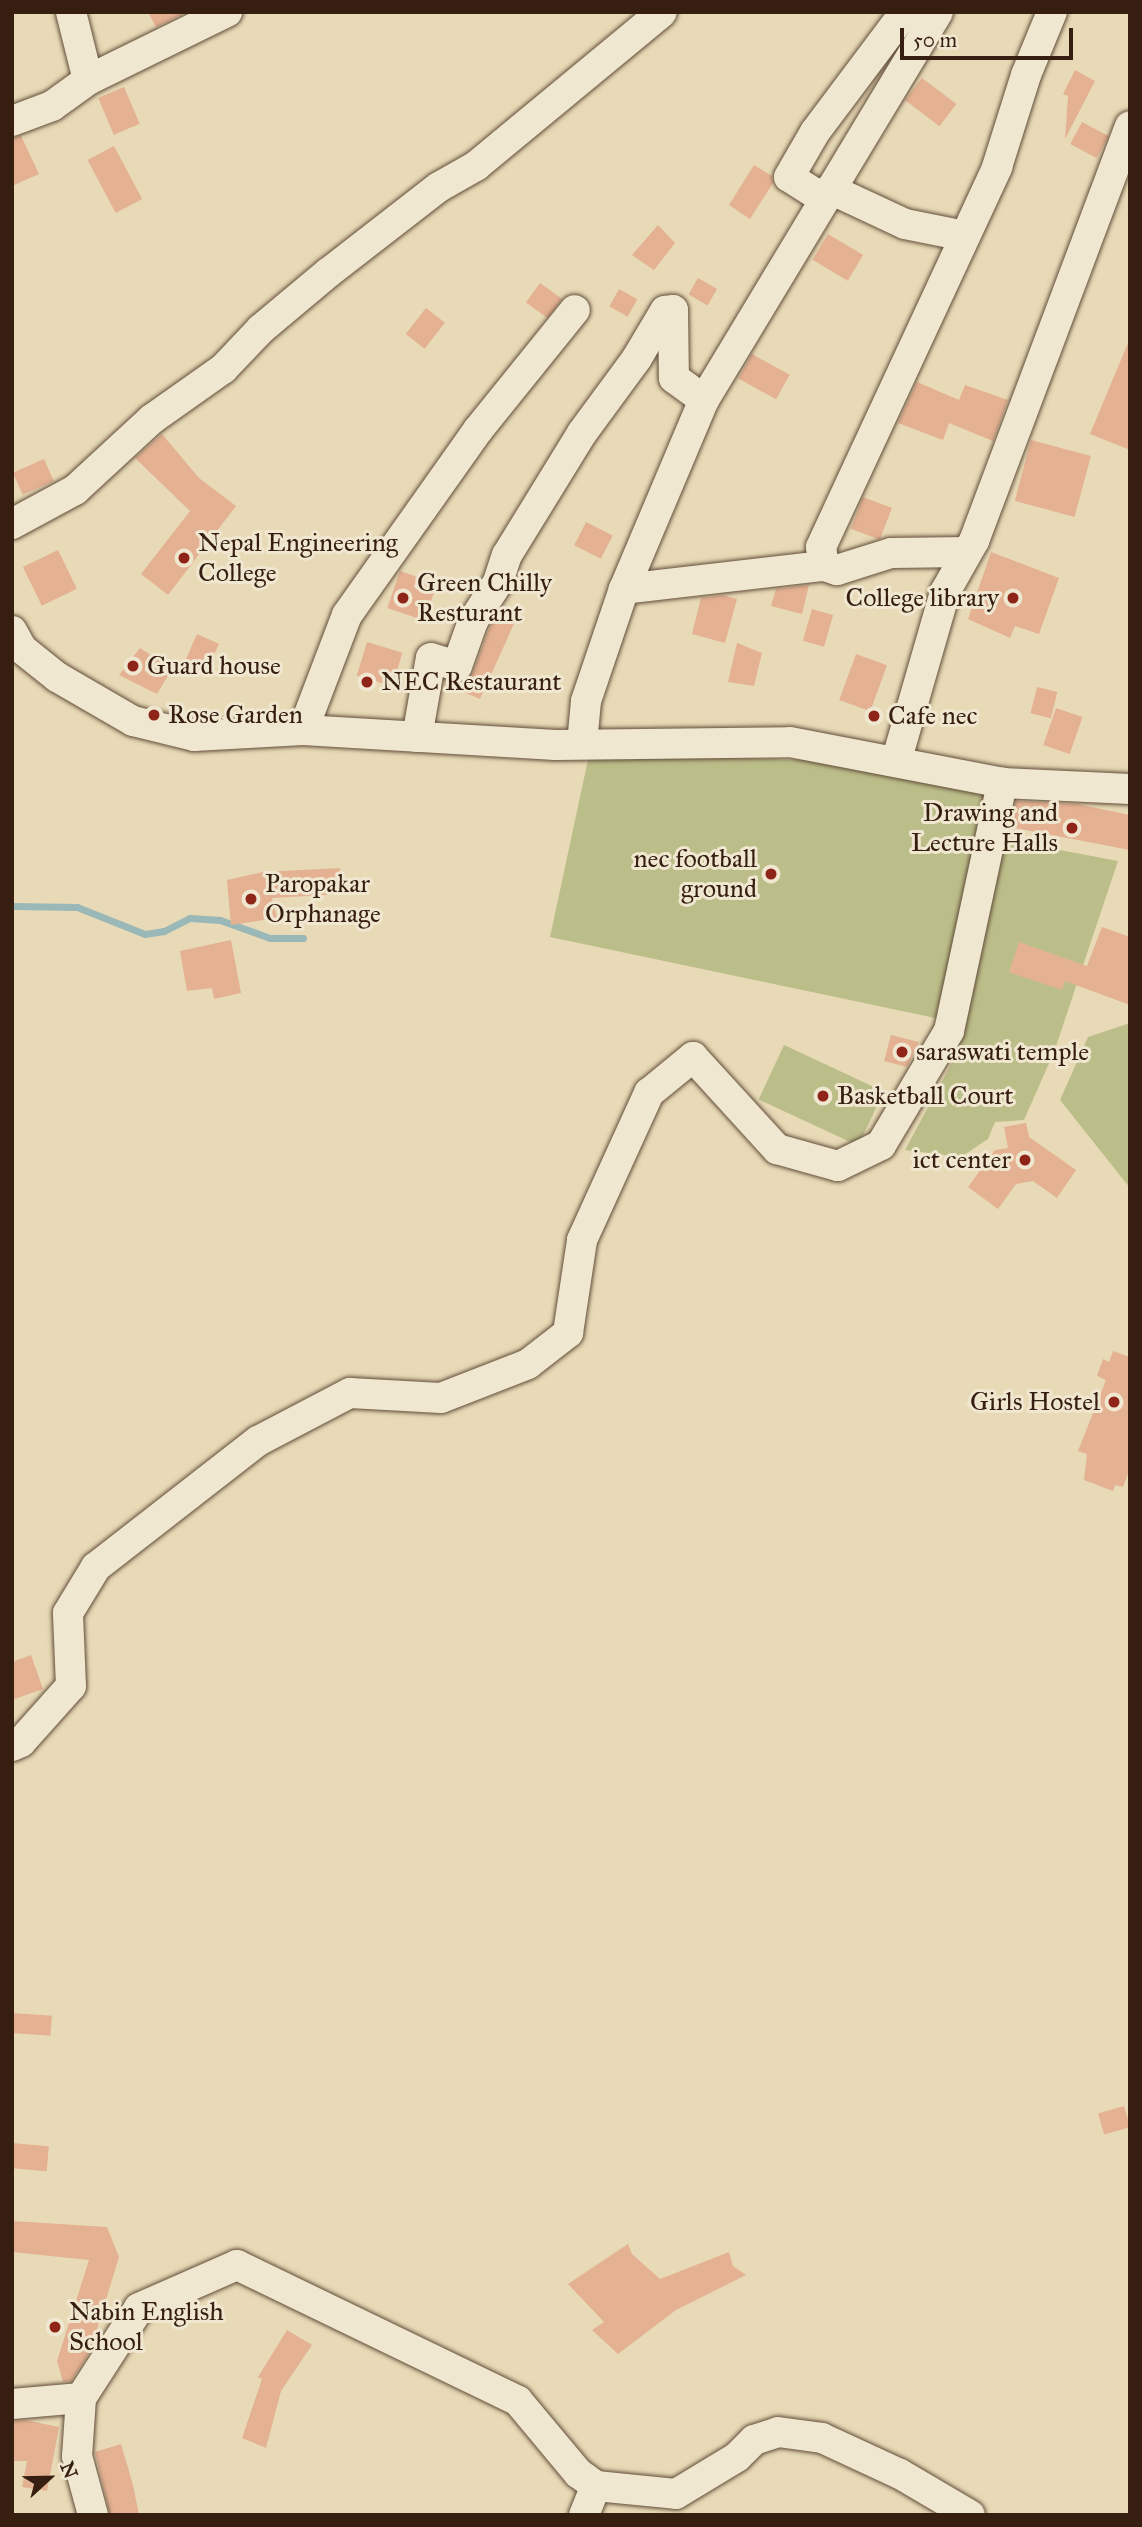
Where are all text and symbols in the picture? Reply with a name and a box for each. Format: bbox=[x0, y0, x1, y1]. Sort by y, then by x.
scale bar bbox=[904, 14, 1077, 58]
text: 50 m bbox=[913, 27, 957, 53]
place label: Nepal Engineering College bbox=[198, 527, 398, 588]
marker: Nepal Engineering College bbox=[176, 550, 192, 566]
place label: Green Chilly Resturant bbox=[417, 567, 552, 628]
place label: College library bbox=[845, 582, 999, 614]
marker: Green Chilly Resturant bbox=[395, 590, 411, 606]
marker: College library bbox=[1005, 590, 1021, 606]
place label: Guard house bbox=[147, 650, 281, 682]
marker: Guard house bbox=[125, 658, 141, 674]
place label: NEC Restaurant bbox=[381, 666, 561, 698]
marker: NEC Restaurant bbox=[359, 674, 375, 690]
place label: Rose Garden bbox=[168, 699, 303, 731]
place label: Cafe nec bbox=[888, 700, 978, 732]
marker: Rose Garden bbox=[146, 707, 162, 723]
marker: Cafe nec bbox=[866, 708, 882, 724]
place label: Drawing and Lecture Halls bbox=[911, 797, 1058, 858]
marker: Drawing and Lecture Halls bbox=[1064, 820, 1080, 836]
place label: nec football ground bbox=[634, 843, 757, 904]
marker: nec football ground bbox=[763, 866, 779, 882]
place label: Paropakar Orphanage bbox=[265, 868, 381, 930]
marker: Paropakar Orphanage bbox=[243, 891, 259, 907]
place label: saraswati temple bbox=[916, 1036, 1089, 1068]
marker: saraswati temple bbox=[894, 1044, 910, 1060]
place label: Basketball Court bbox=[837, 1080, 1014, 1112]
marker: Basketball Court bbox=[815, 1088, 831, 1104]
place label: ict center bbox=[913, 1144, 1011, 1176]
marker: ict center bbox=[1017, 1152, 1033, 1168]
place label: Girls Hostel bbox=[970, 1386, 1100, 1418]
marker: Girls Hostel bbox=[1106, 1394, 1122, 1410]
place label: Nabin English School bbox=[69, 2296, 224, 2358]
marker: Nabin English School bbox=[47, 2319, 63, 2335]
north arrow bbox=[14, 2443, 84, 2513]
text: N bbox=[55, 2458, 83, 2482]

